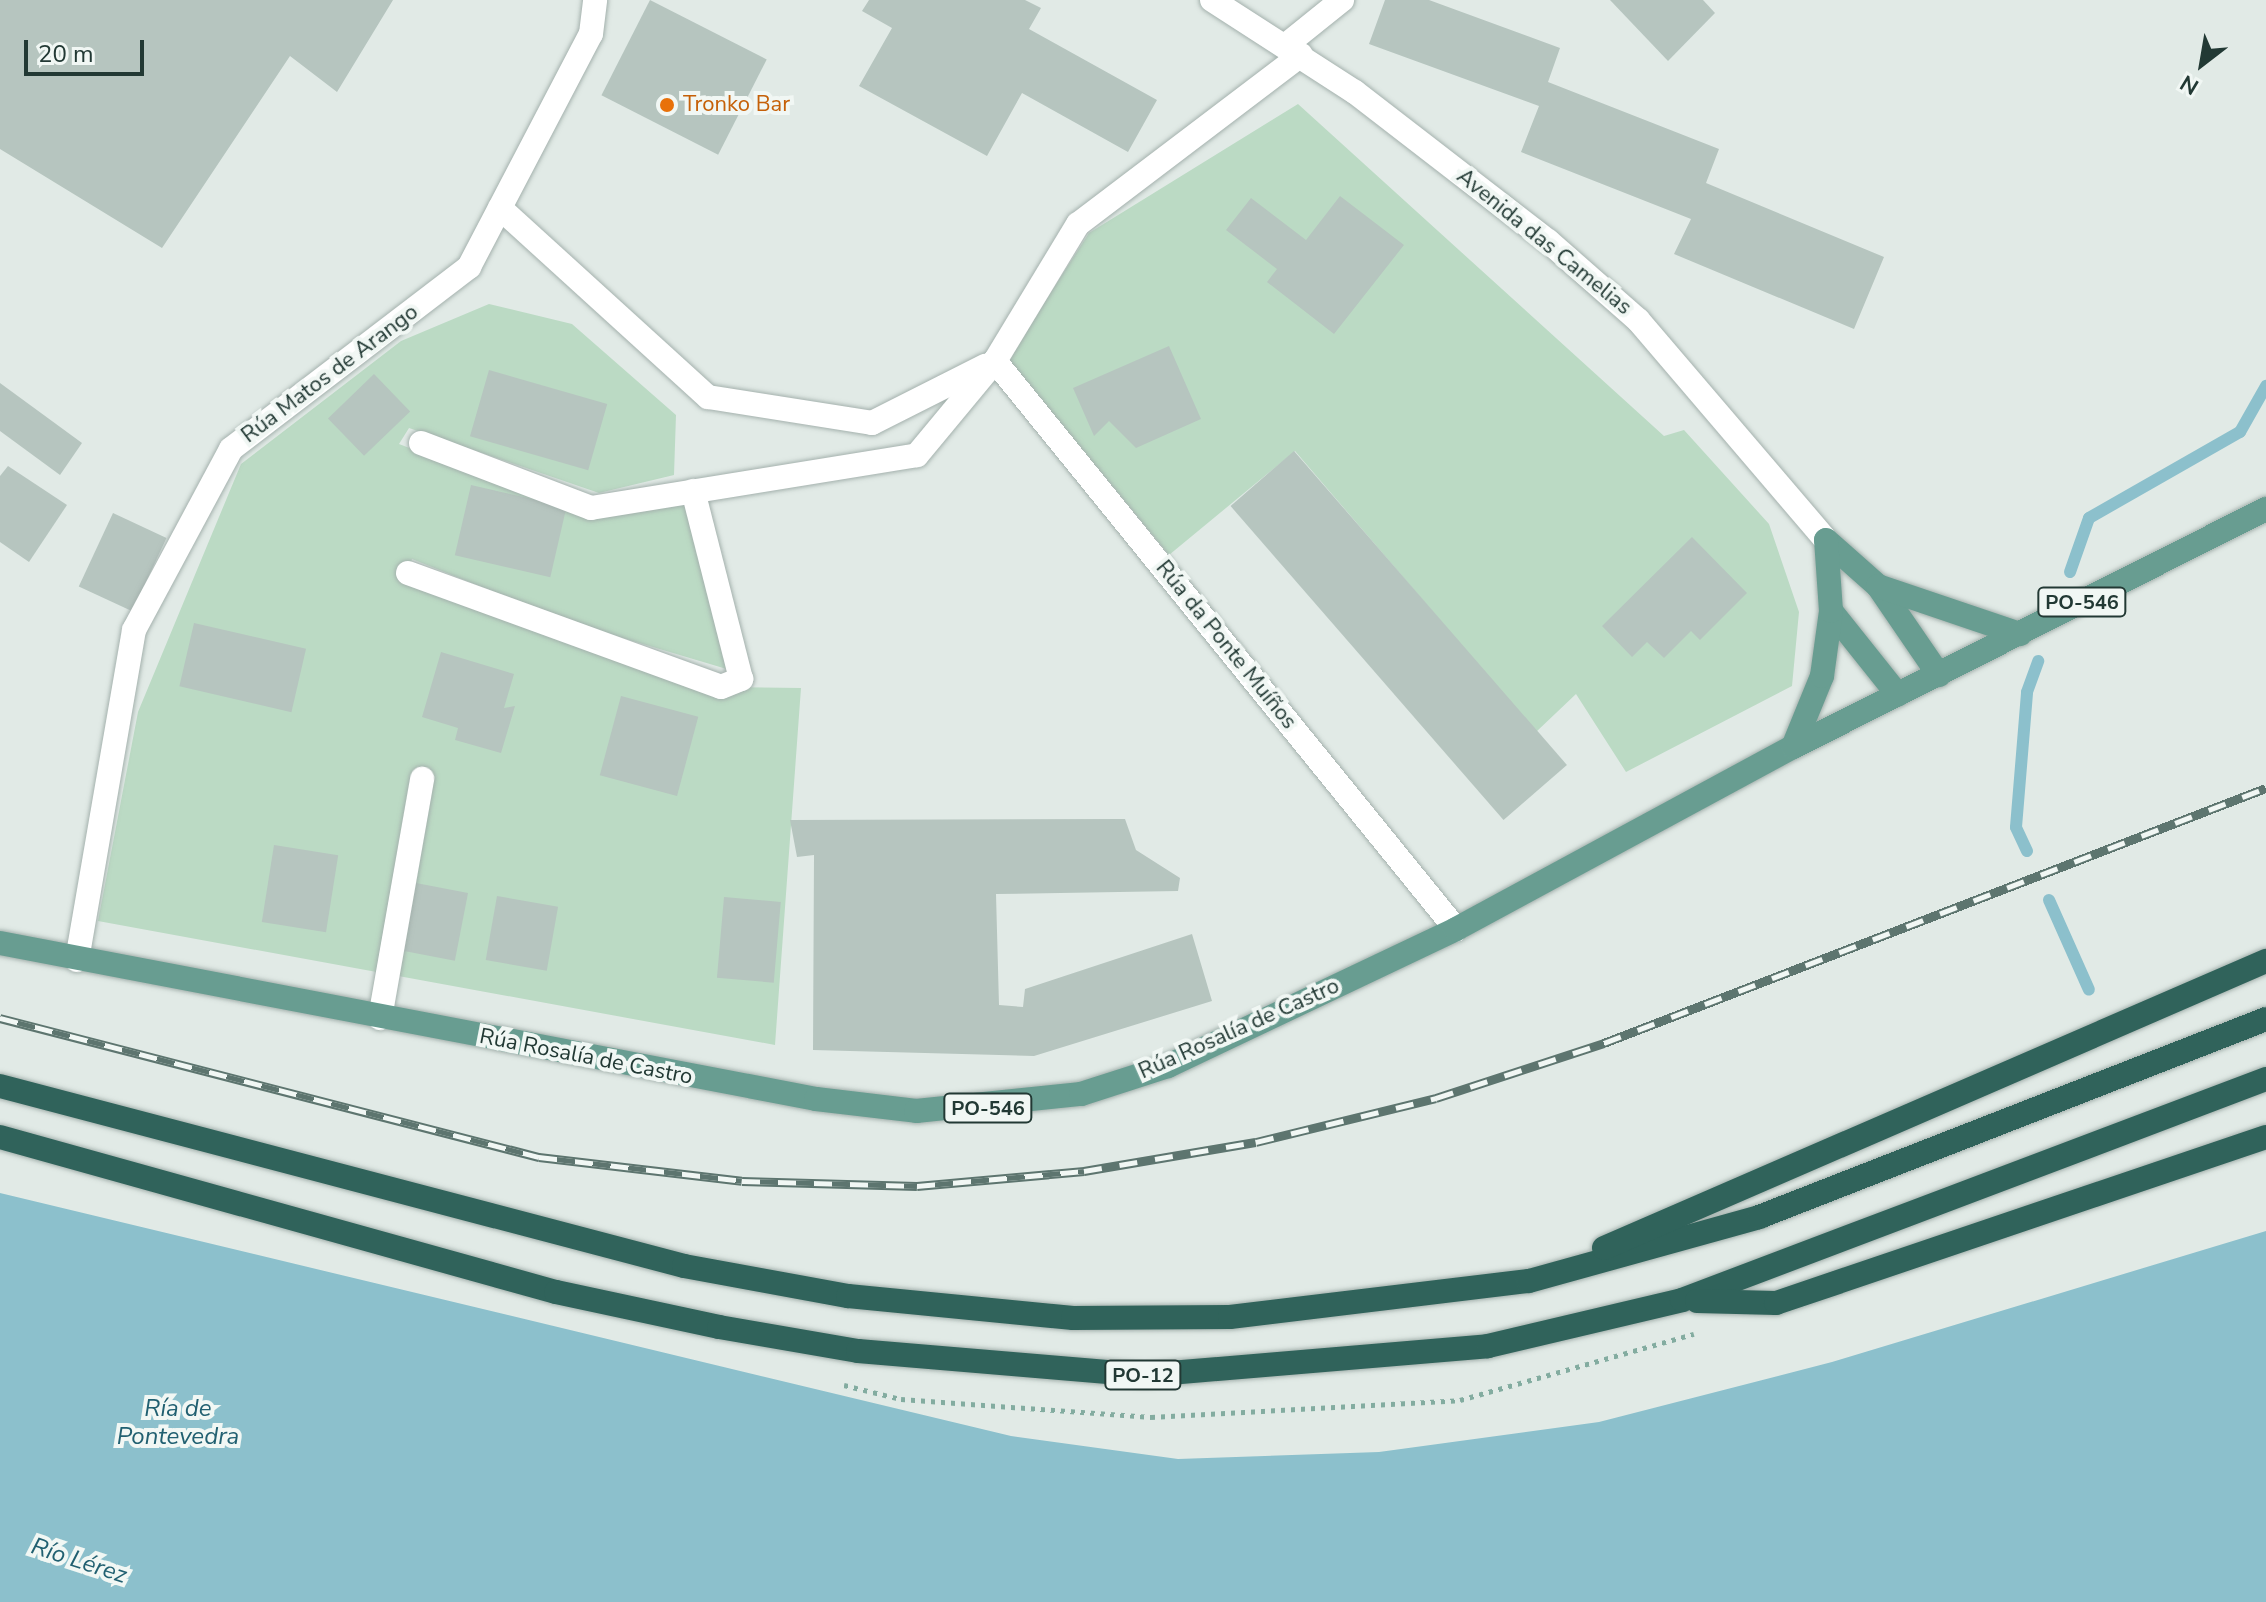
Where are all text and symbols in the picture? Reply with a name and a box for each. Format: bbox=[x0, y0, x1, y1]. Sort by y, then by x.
scale bar bbox=[28, 24, 148, 74]
north arrow bbox=[2162, 24, 2242, 104]
text: 20 m bbox=[38, 38, 94, 70]
text: N bbox=[2175, 67, 2204, 102]
place label: Tronko Bar bbox=[683, 92, 790, 118]
marker: Tronko Bar bbox=[658, 96, 676, 114]
street label: Avenida das Camelias bbox=[1451, 163, 1637, 321]
street label: Rúa Matos de Arango bbox=[237, 299, 423, 449]
street label: Rúa da Ponte Muíños bbox=[1150, 555, 1302, 735]
road number: PO-546 bbox=[2036, 586, 2128, 618]
street label: Rúa Rosalía de Castro bbox=[1135, 973, 1343, 1085]
street label: Rúa Rosalía de Castro bbox=[477, 1023, 695, 1091]
road number: PO-546 bbox=[942, 1092, 1034, 1124]
road number: PO-12 bbox=[1103, 1359, 1183, 1391]
water label: Ría de Pontevedra bbox=[117, 1395, 239, 1451]
water label: Río Lérez bbox=[27, 1532, 131, 1590]

